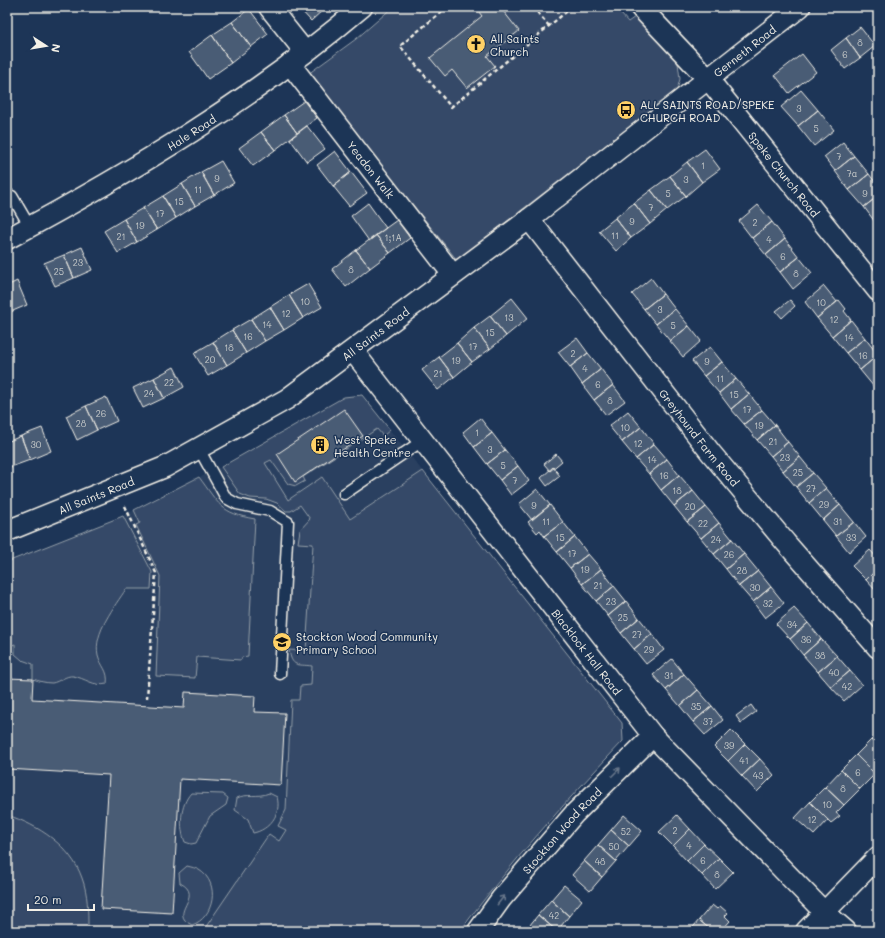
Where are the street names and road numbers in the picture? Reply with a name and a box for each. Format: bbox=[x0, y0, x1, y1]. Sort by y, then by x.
street label: Gerneth Road bbox=[710, 21, 779, 80]
street label: Hale Road bbox=[164, 111, 219, 153]
street label: Speke Church Road bbox=[746, 128, 823, 220]
street label: Yeadon Walk bbox=[344, 137, 398, 201]
street label: All Saints Road bbox=[338, 303, 412, 363]
street label: Greyhound Farm Road bbox=[656, 386, 743, 489]
street label: All Saints Road bbox=[56, 473, 136, 517]
street label: Blacklock Hall Road bbox=[549, 605, 625, 698]
street label: Stockton Wood Road bbox=[519, 784, 604, 877]

